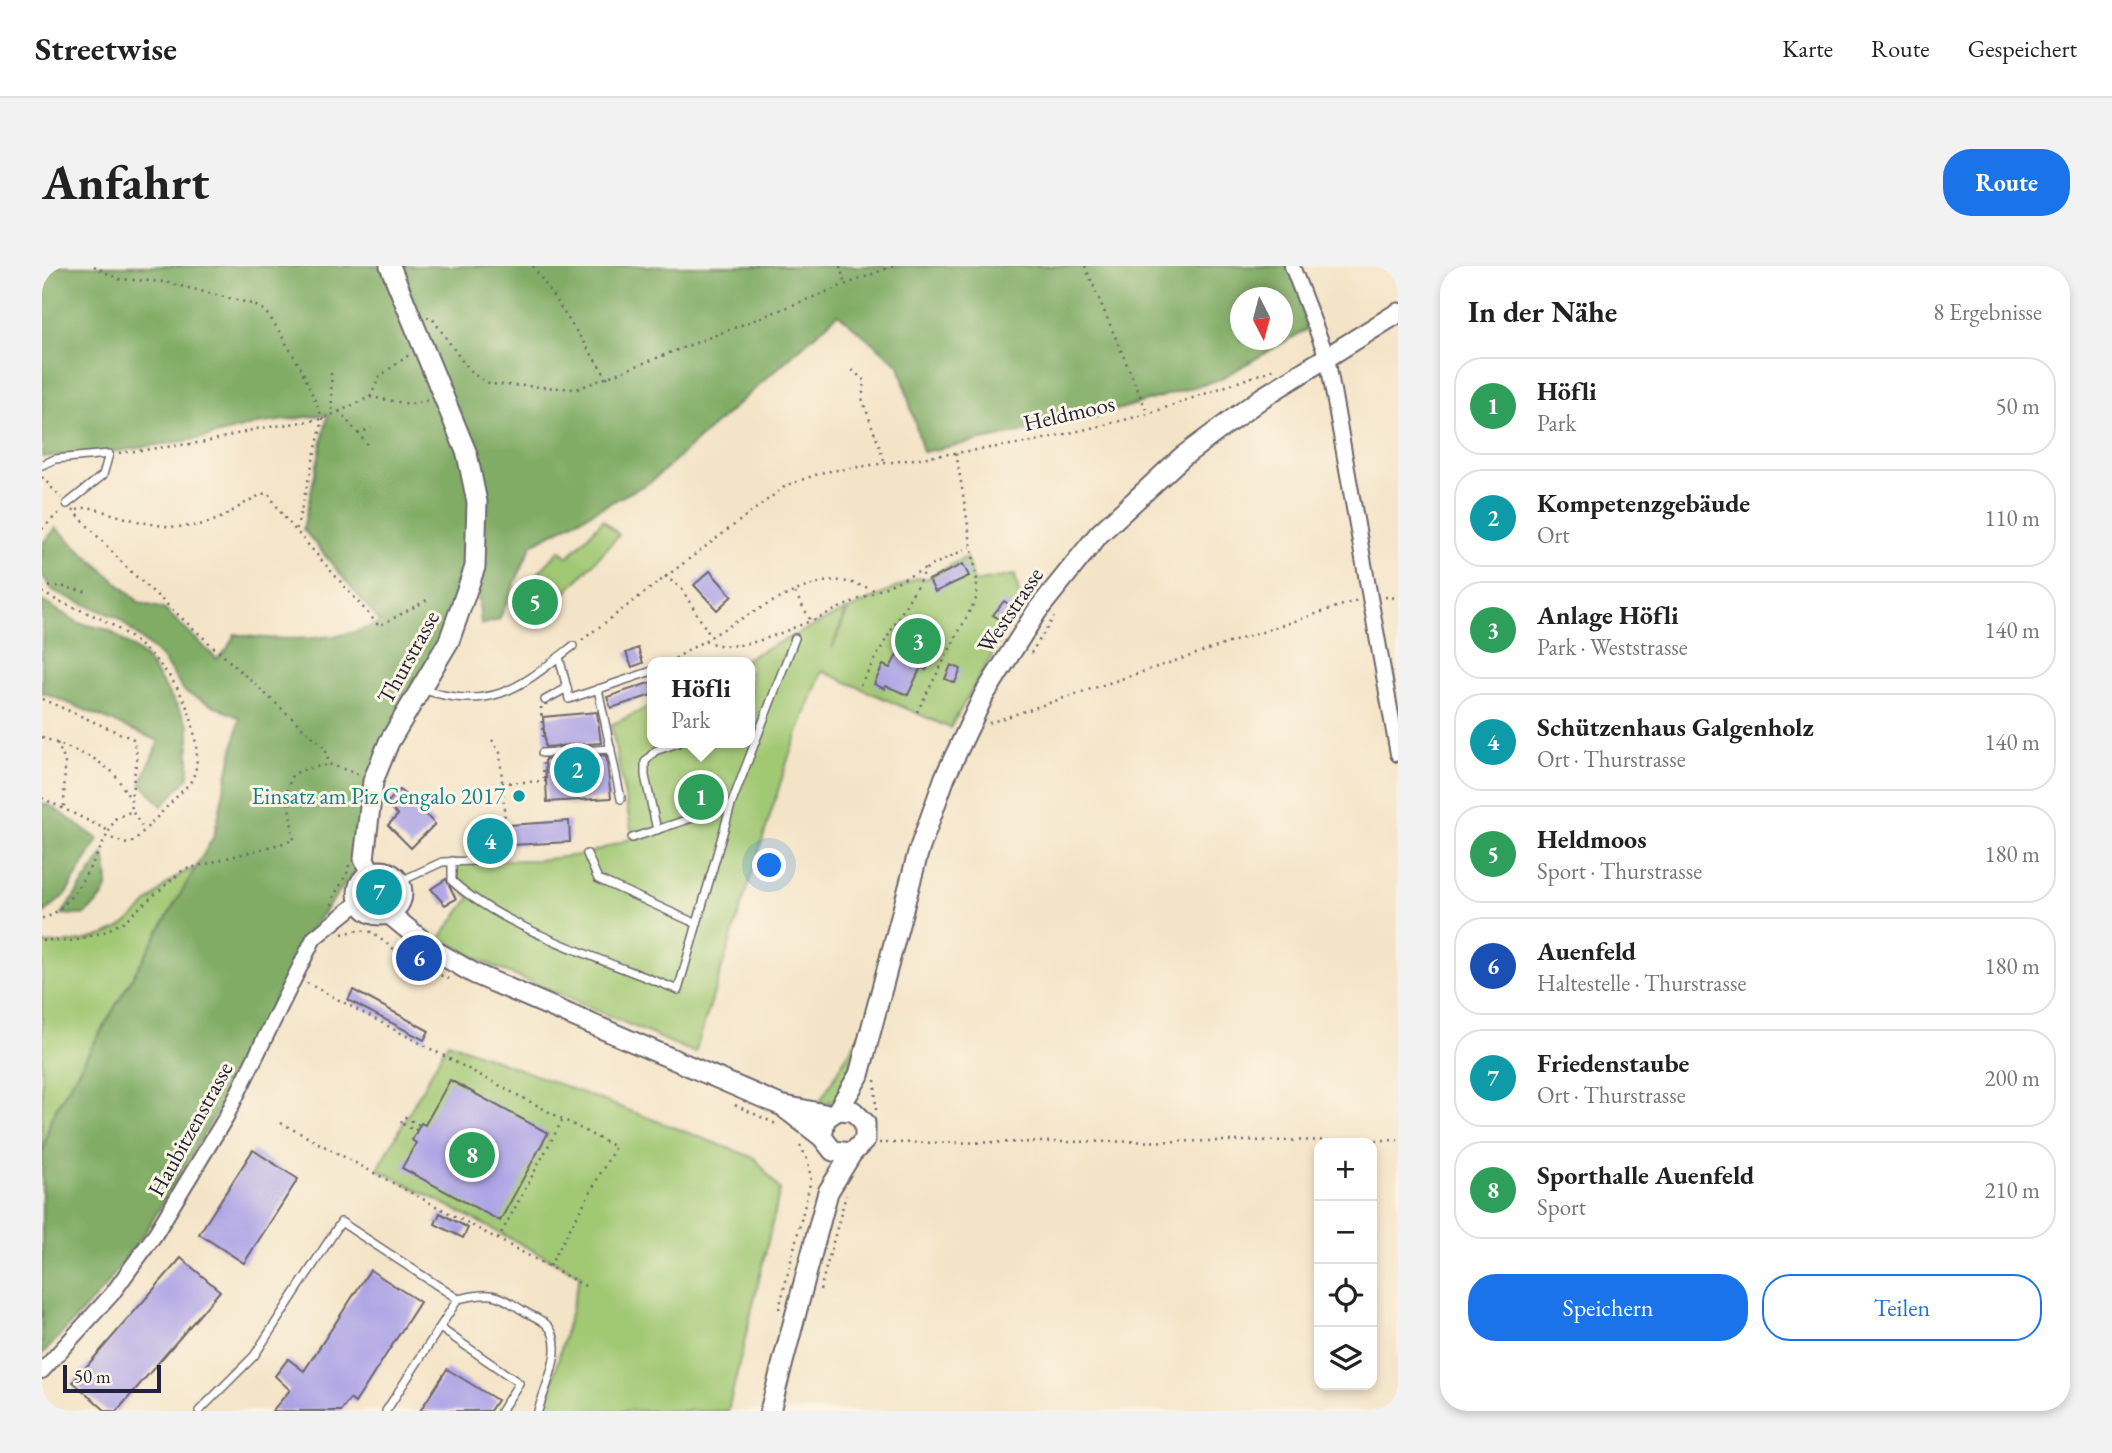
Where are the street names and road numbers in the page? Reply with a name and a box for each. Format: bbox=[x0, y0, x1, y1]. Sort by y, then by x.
street label: Heldmoos bbox=[1020, 388, 1118, 438]
street label: Weststrasse bbox=[970, 561, 1050, 659]
street label: Thurstrasse bbox=[370, 605, 446, 709]
street label: Haubitzenstrasse bbox=[141, 1056, 239, 1202]

